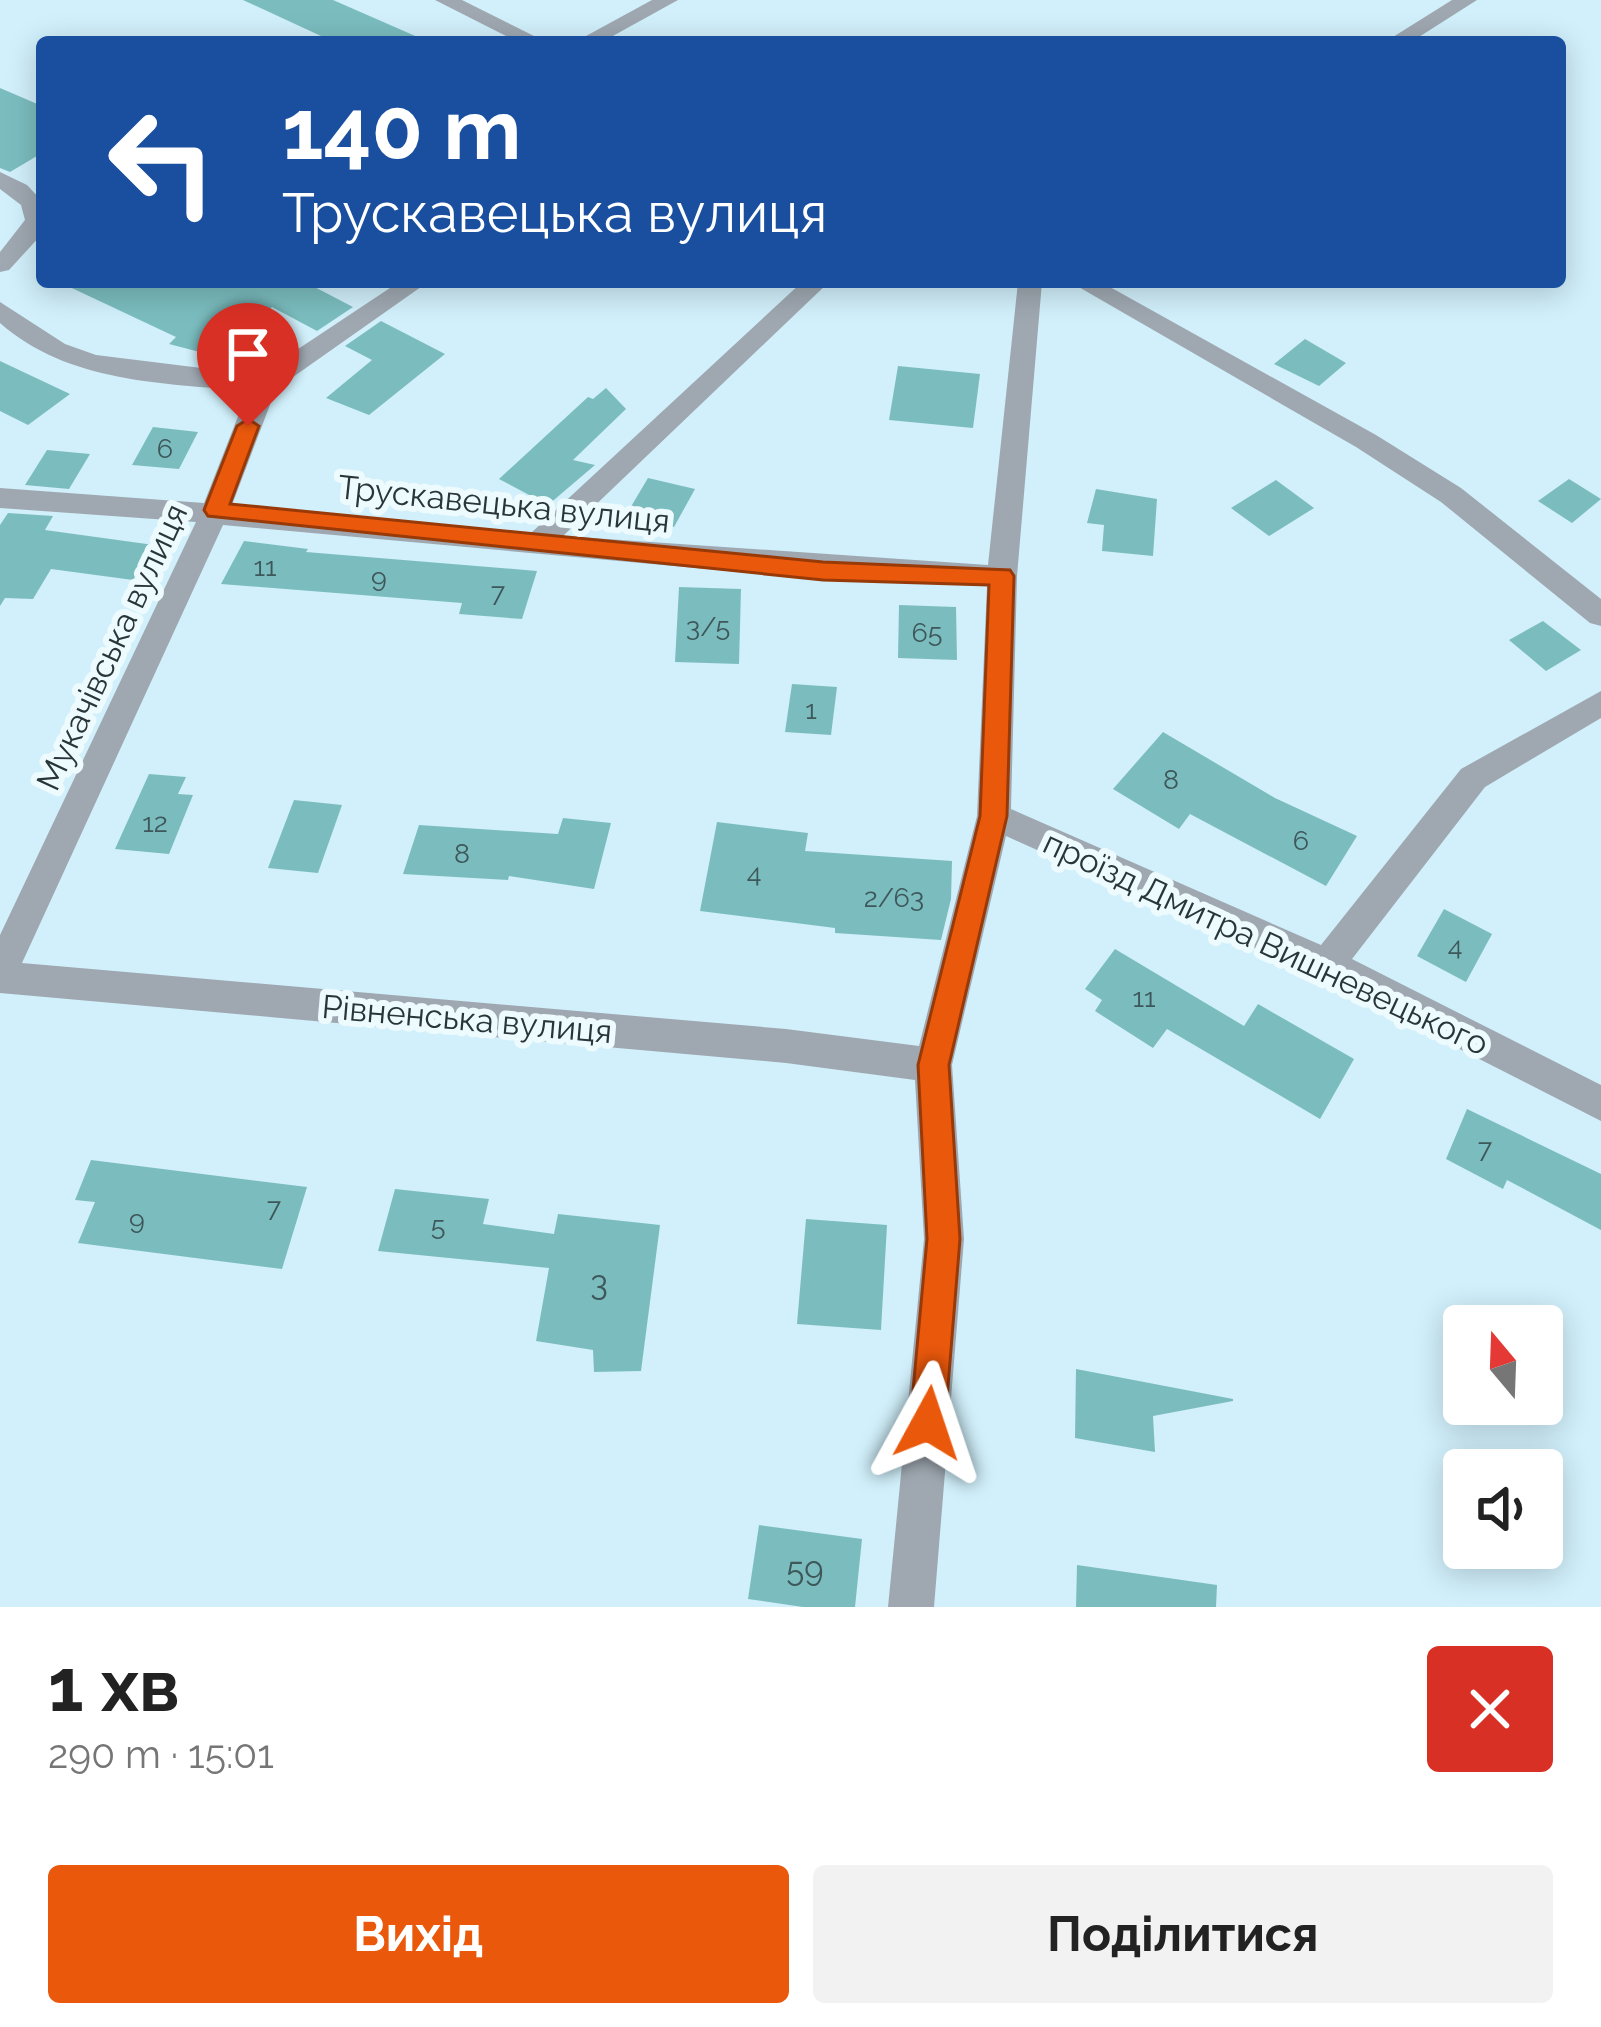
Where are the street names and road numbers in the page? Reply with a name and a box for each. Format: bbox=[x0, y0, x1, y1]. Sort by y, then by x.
street label: Трускавецька вулиця bbox=[336, 467, 672, 541]
street label: Мукачівська вулиця bbox=[28, 498, 196, 796]
street label: проїзд Дмитра Вишневецького bbox=[1037, 823, 1495, 1063]
street label: Рівненська вулиця bbox=[320, 987, 614, 1051]

